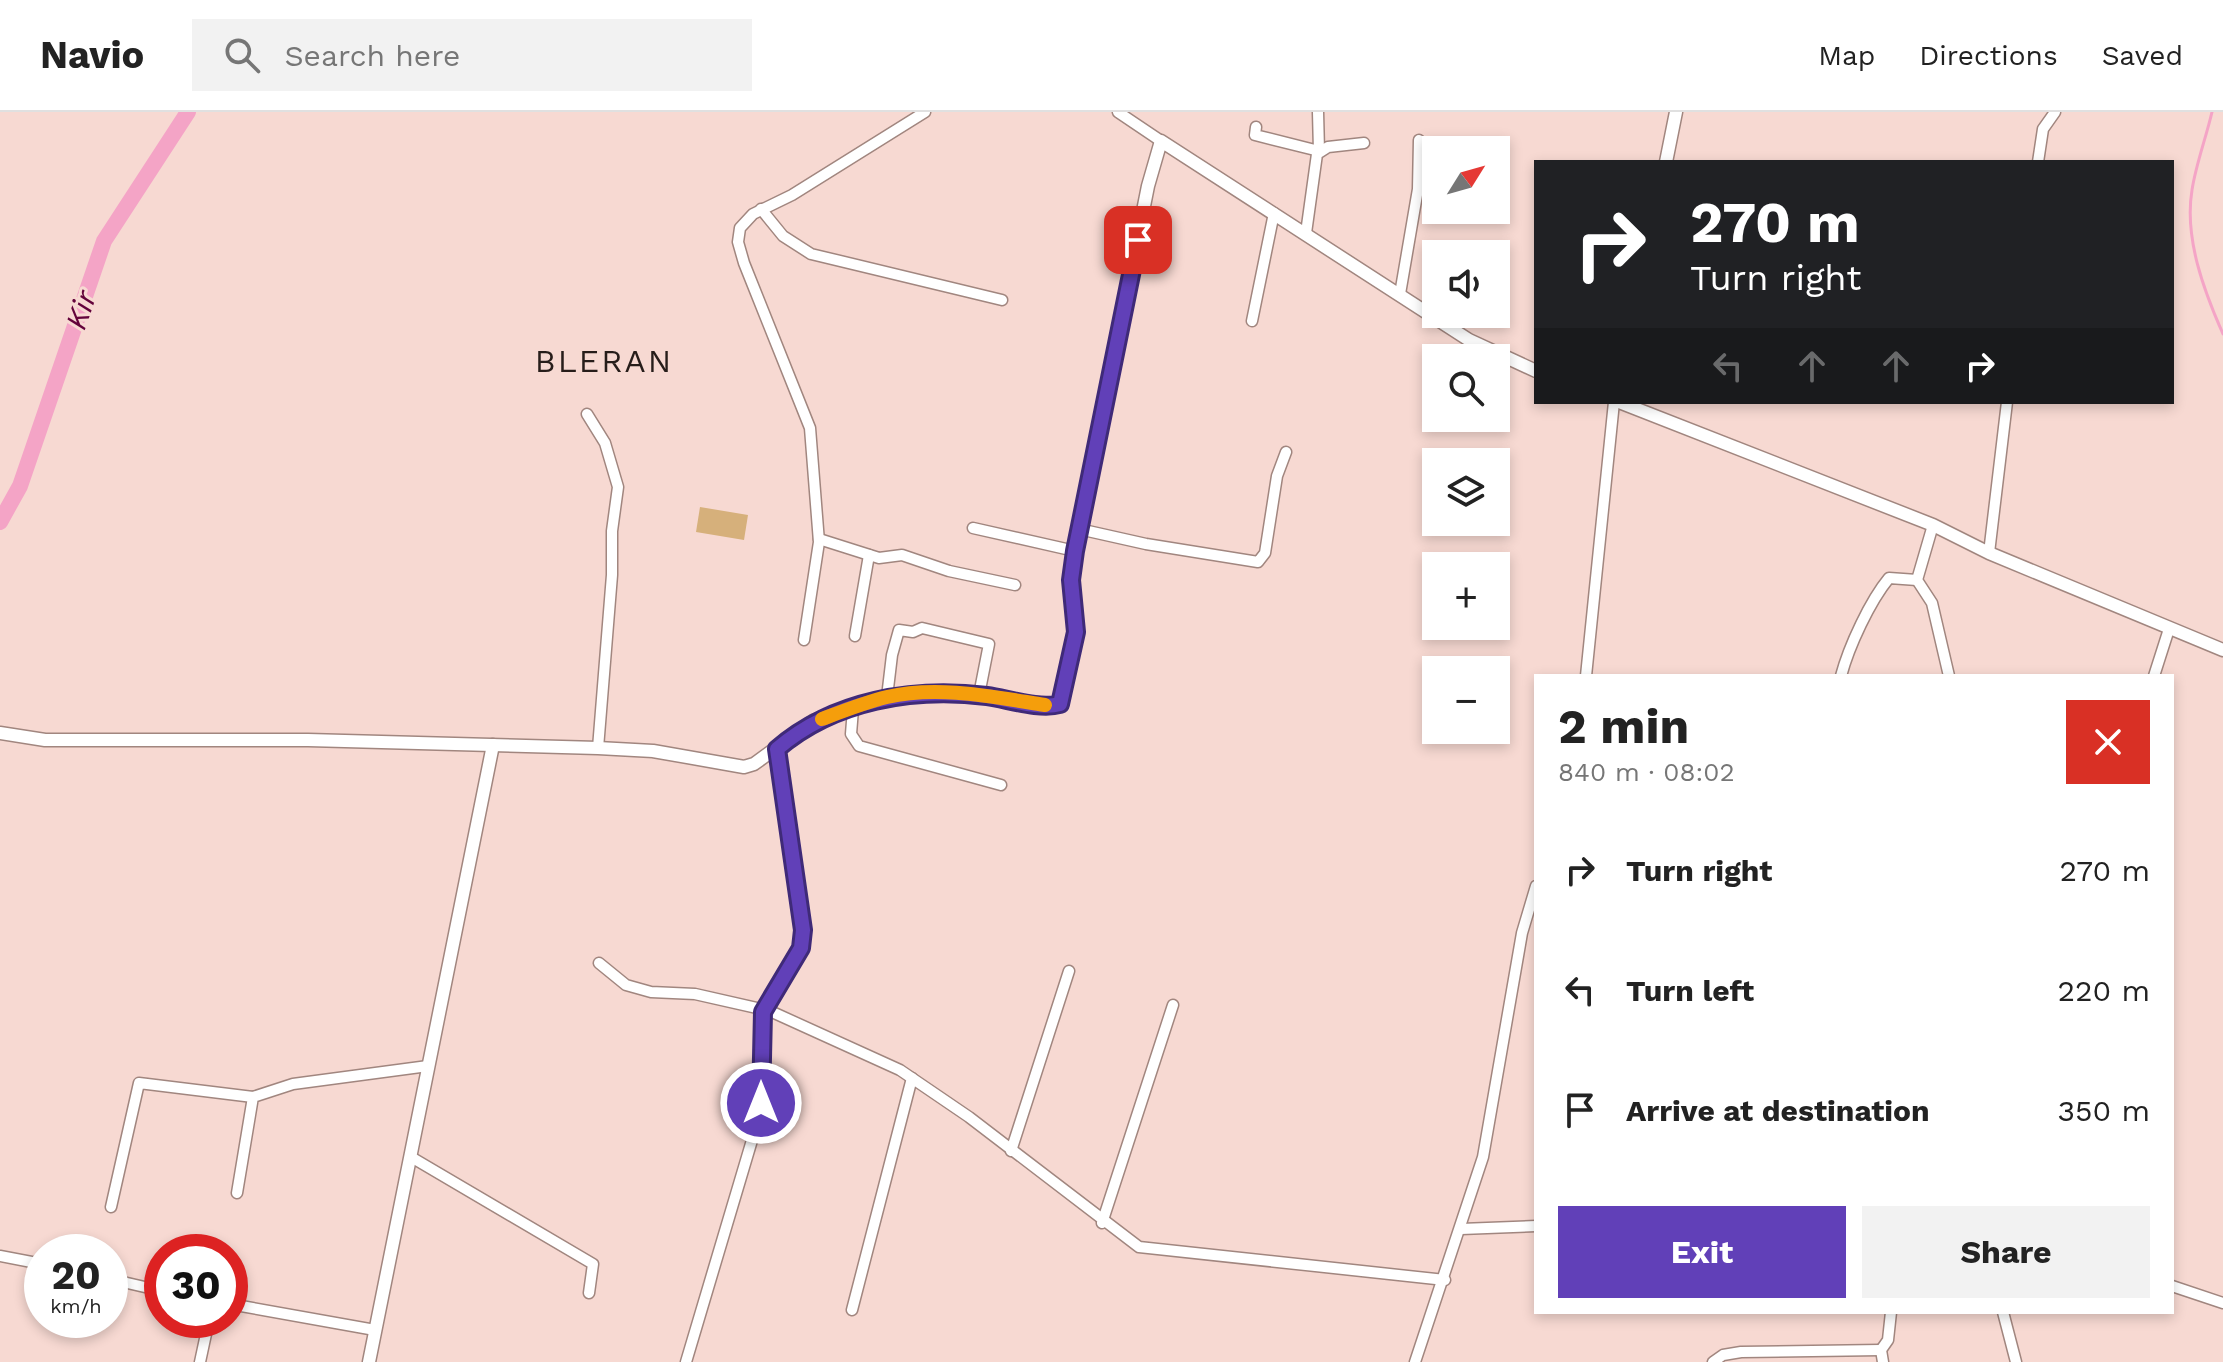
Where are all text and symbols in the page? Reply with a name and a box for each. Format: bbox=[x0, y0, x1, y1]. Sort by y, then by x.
search box bbox=[192, 19, 752, 91]
text: Navio bbox=[40, 33, 144, 77]
icon: search bbox=[220, 33, 264, 77]
text: Search here bbox=[284, 38, 460, 73]
text: Map bbox=[1818, 39, 1875, 72]
text: Directions bbox=[1919, 39, 2058, 72]
text: Saved bbox=[2102, 39, 2183, 72]
north arrow bbox=[1422, 136, 1510, 224]
map controls bbox=[1422, 136, 1510, 744]
text: 270 m bbox=[1690, 190, 1860, 256]
icon: right bbox=[1558, 192, 1662, 296]
pin bbox=[1104, 206, 1172, 274]
icon: arrive bbox=[1116, 218, 1160, 262]
button: sound bbox=[1422, 240, 1510, 328]
text: Turn right bbox=[1690, 257, 1861, 299]
water label: Kir bbox=[58, 285, 104, 334]
district label: BLERAN bbox=[535, 342, 673, 380]
button: search bbox=[1422, 344, 1510, 432]
icon: left bbox=[1706, 344, 1750, 388]
icon: ahead bbox=[1790, 344, 1834, 388]
icon: ahead bbox=[1874, 344, 1918, 388]
icon: right bbox=[1958, 344, 2002, 388]
button: layers bbox=[1422, 448, 1510, 536]
button: + bbox=[1422, 552, 1510, 640]
button: − bbox=[1422, 656, 1510, 744]
text: 2 min bbox=[1558, 698, 1689, 755]
button: close bbox=[2066, 700, 2150, 784]
text: 840 m · 08:02 bbox=[1558, 757, 1735, 787]
icon: right bbox=[1558, 848, 1602, 892]
text: Turn right bbox=[1626, 853, 1772, 888]
text: 270 m bbox=[2059, 853, 2150, 888]
icon: left bbox=[1558, 968, 1602, 1012]
text: Turn left bbox=[1626, 973, 1754, 1008]
text: 220 m bbox=[2058, 973, 2150, 1008]
position arrow bbox=[719, 1061, 803, 1145]
icon: arrive bbox=[1558, 1088, 1602, 1132]
text: Arrive at destination bbox=[1626, 1093, 1930, 1128]
text: 350 m bbox=[2058, 1093, 2150, 1128]
button: Exit bbox=[1558, 1206, 1846, 1298]
button: Share bbox=[1862, 1206, 2150, 1298]
speed limit sign: 30 bbox=[144, 1234, 248, 1338]
text: 20 bbox=[51, 1252, 101, 1299]
text: km/h bbox=[50, 1294, 102, 1318]

